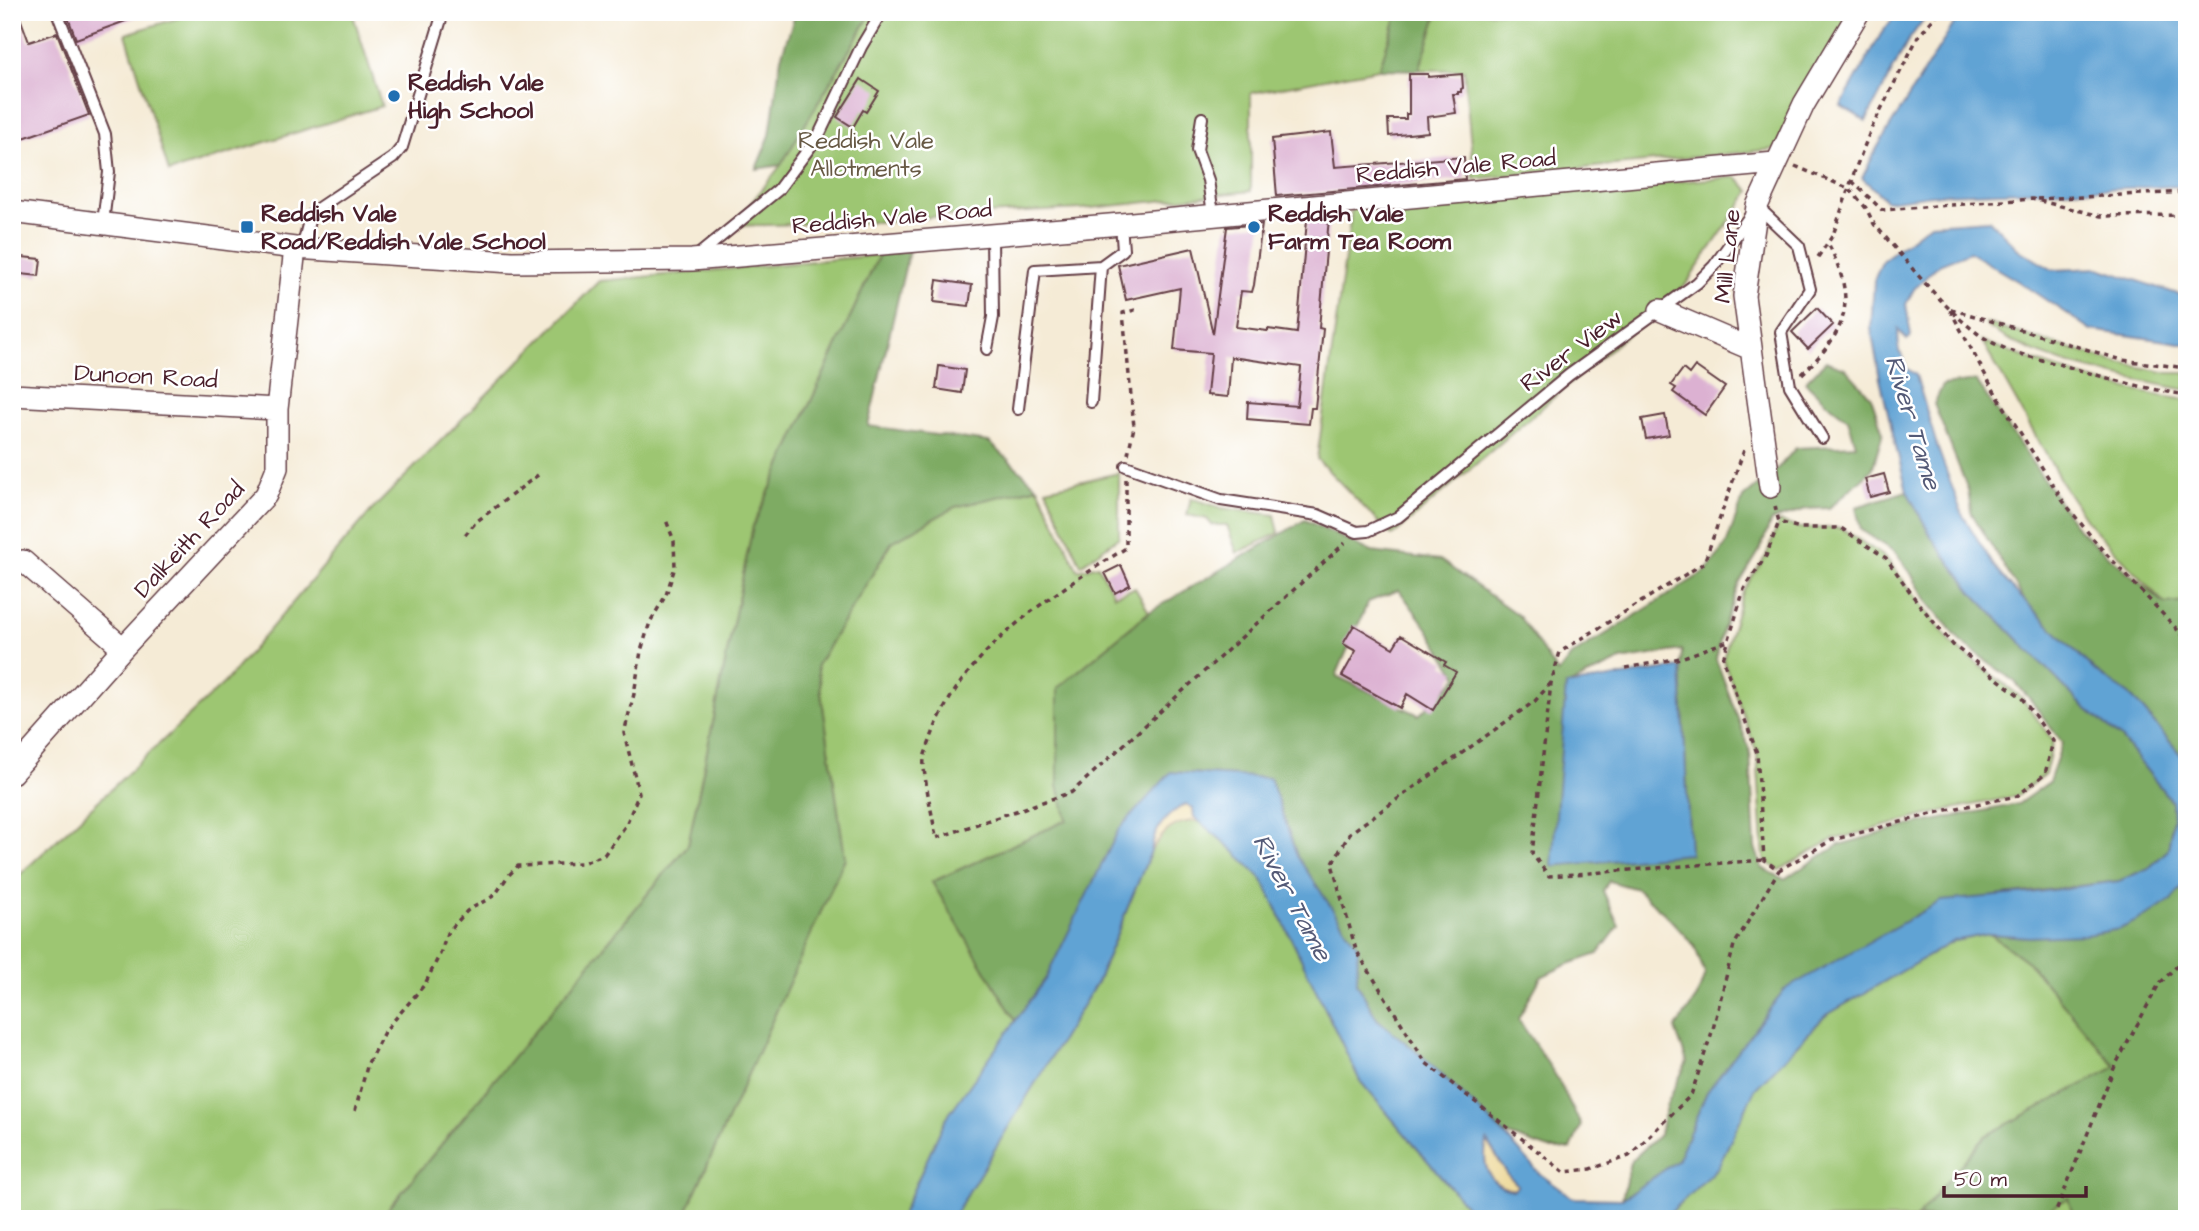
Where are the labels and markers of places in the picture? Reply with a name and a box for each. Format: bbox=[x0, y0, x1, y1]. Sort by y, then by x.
place label: Reddish Vale High School bbox=[408, 66, 544, 129]
marker: Reddish Vale High School bbox=[386, 88, 402, 104]
place label: Reddish Vale Road/Reddish Vale School bbox=[261, 197, 546, 259]
place label: Reddish Vale Farm Tea Room bbox=[1268, 197, 1451, 259]
marker: Reddish Vale Road/Reddish Vale School bbox=[239, 219, 255, 235]
marker: Reddish Vale Farm Tea Room bbox=[1246, 219, 1262, 235]

